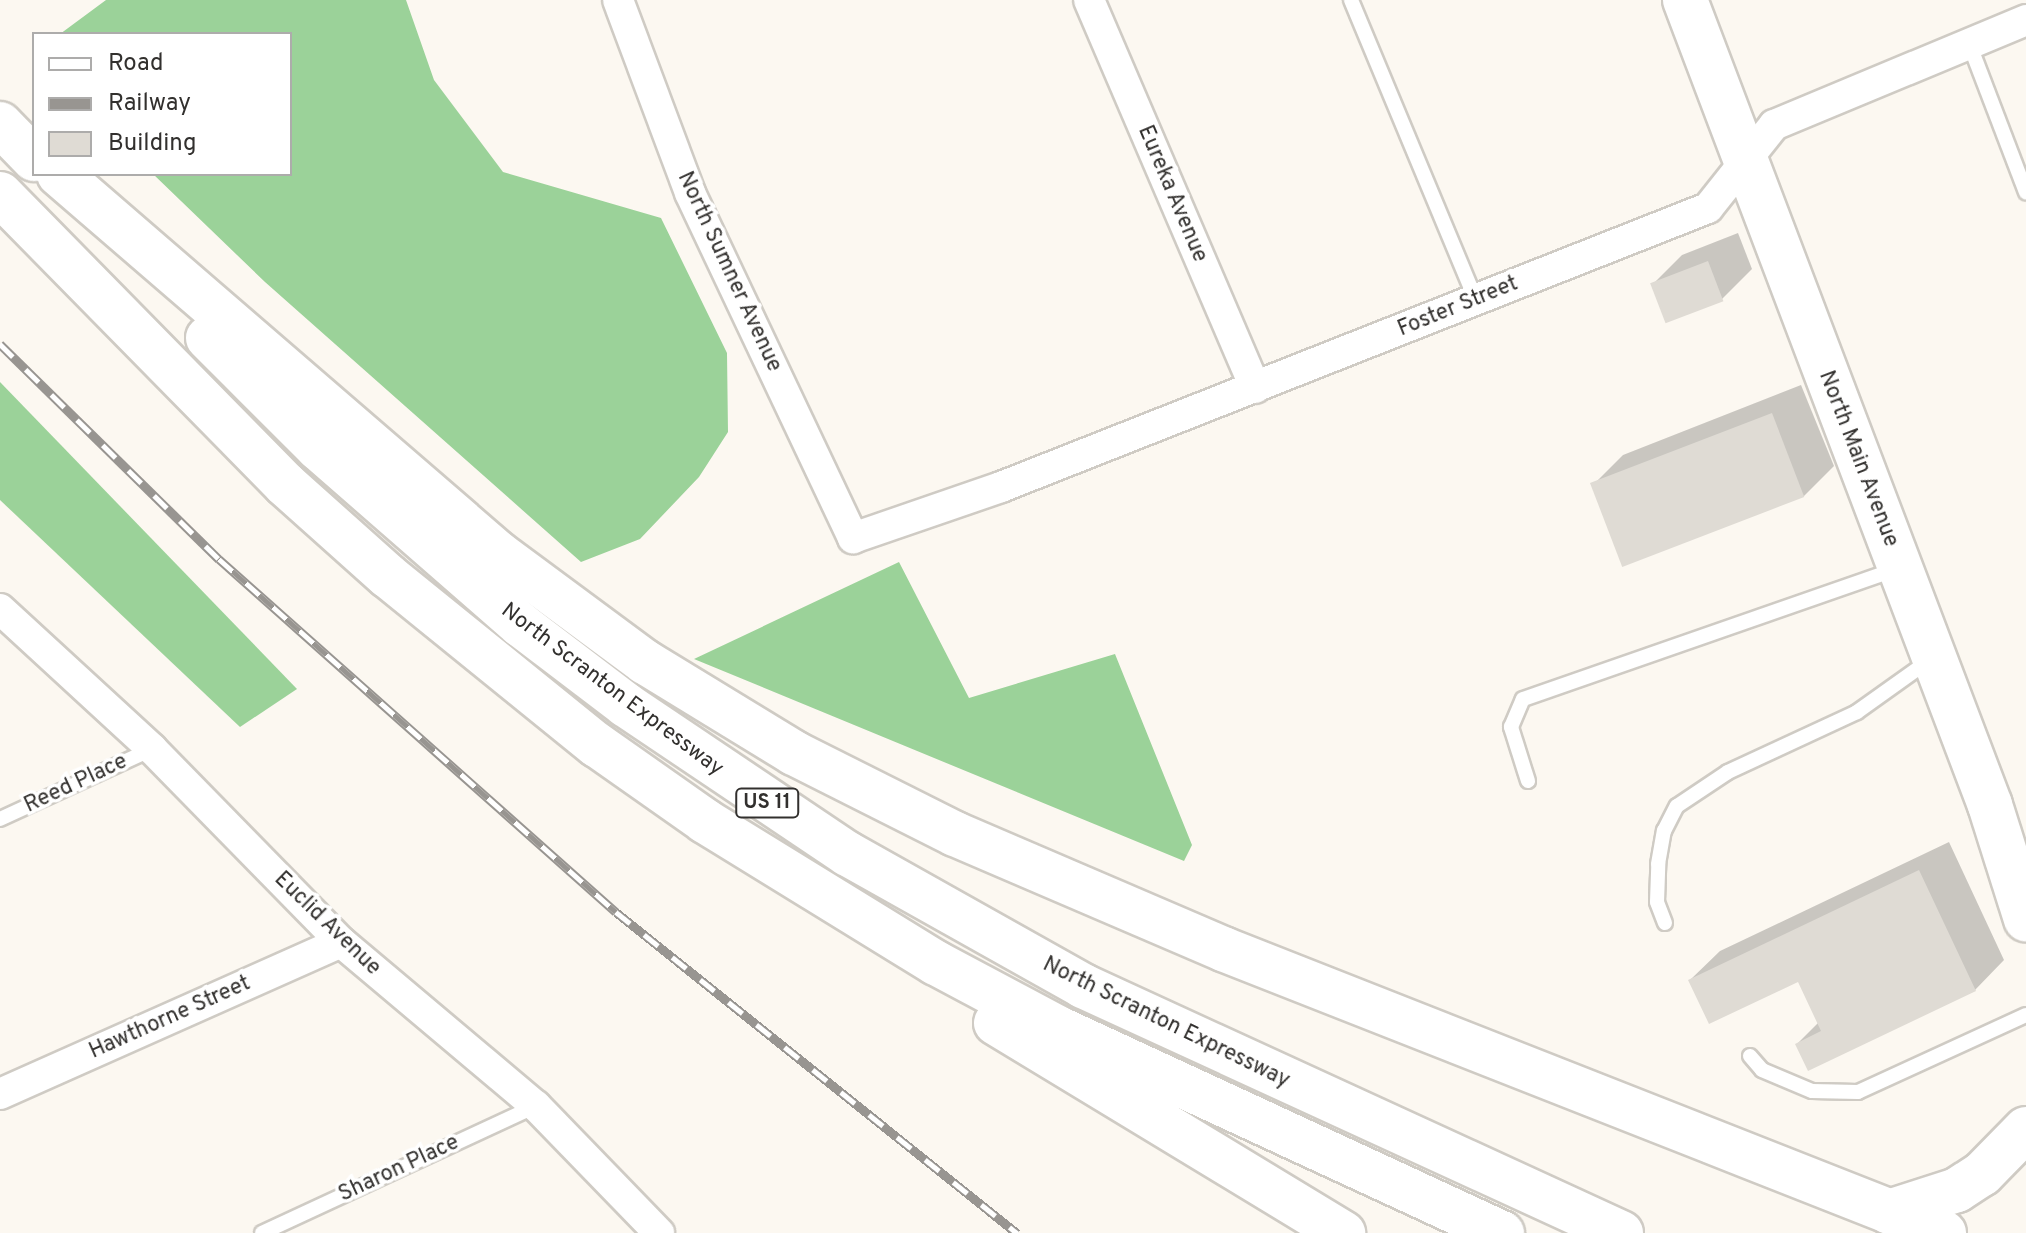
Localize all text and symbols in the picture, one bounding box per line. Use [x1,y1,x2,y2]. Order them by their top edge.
legend [32,32,292,176]
text: Road [108,49,164,79]
text: Railway [108,89,191,119]
street label: Eureka Avenue [1131,121,1213,267]
text: Building [108,129,197,159]
street label: North Sumner Avenue [671,167,787,377]
street label: Foster Street [1394,271,1522,343]
street label: North Main Avenue [1812,367,1904,551]
street label: North Scranton Expressway [496,598,728,782]
street label: Reed Place [20,749,132,819]
road number: US 11 [735,787,799,819]
street label: Euclid Avenue [268,866,386,982]
street label: North Scranton Expressway [1038,952,1294,1094]
street label: Hawthorne Street [85,971,255,1065]
street label: Sharon Place [335,1130,463,1208]

